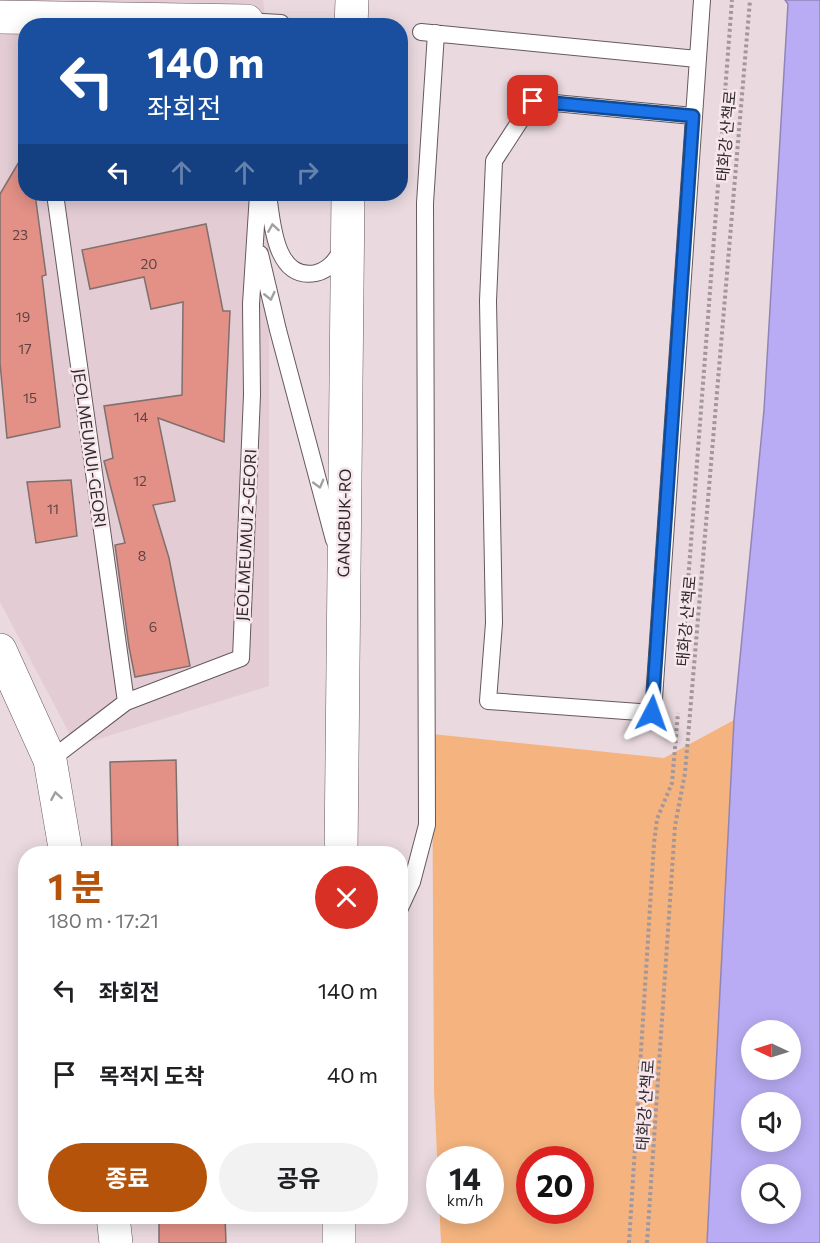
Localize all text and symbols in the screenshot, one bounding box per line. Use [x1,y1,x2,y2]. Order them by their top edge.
text: 140 m [147,35,264,87]
icon: left [48,42,126,120]
pin [507,75,558,126]
icon: arrive [516,84,549,117]
street label: 태화강 산책로 [712,89,739,182]
text: 좌회전 [147,91,222,124]
icon: left [102,156,135,189]
icon: ahead [165,156,198,189]
icon: ahead [228,156,261,189]
icon: right [291,156,324,189]
one-way arrow [268,223,280,233]
house number: 23 [12,226,28,243]
house number: 20 [141,255,157,272]
one-way arrow [262,290,275,300]
house number: 19 [16,308,30,325]
house number: 17 [18,340,32,357]
street label: JEOLMEUMUI-GEORI [70,367,111,529]
house number: 15 [23,389,37,406]
house number: 14 [134,408,149,425]
street label: JEOLMEUMUI 2-GEORI [232,449,259,621]
street label: GANGBUK-RO [333,468,354,578]
house number: 12 [133,472,147,489]
one-way arrow [312,478,324,489]
house number: 11 [47,500,59,517]
house number: 8 [138,547,146,564]
street label: 태화강 산책로 [672,574,699,667]
house number: 6 [149,618,157,635]
position arrow [620,681,684,745]
one-way arrow [50,791,63,801]
text: 1 분 [48,863,104,907]
button: close [315,866,378,929]
text: 180 m · 17:21 [48,908,159,932]
icon: left [48,974,81,1007]
text: 140 m [318,977,378,1004]
text: 좌회전 [99,978,160,1005]
north arrow [741,1020,801,1080]
map controls [741,1020,801,1224]
icon: arrive [48,1058,81,1091]
street label: 태화강 산책로 [632,1058,657,1151]
text: 40 m [327,1061,378,1088]
text: 목적지 도착 [99,1062,204,1089]
button: sound [741,1092,801,1152]
button: 종료 [48,1143,207,1212]
button: 공유 [219,1143,378,1212]
speed limit sign: 20 [516,1146,594,1224]
text: 14 [449,1159,481,1196]
button: search [741,1164,801,1224]
text: km/h [447,1191,483,1209]

